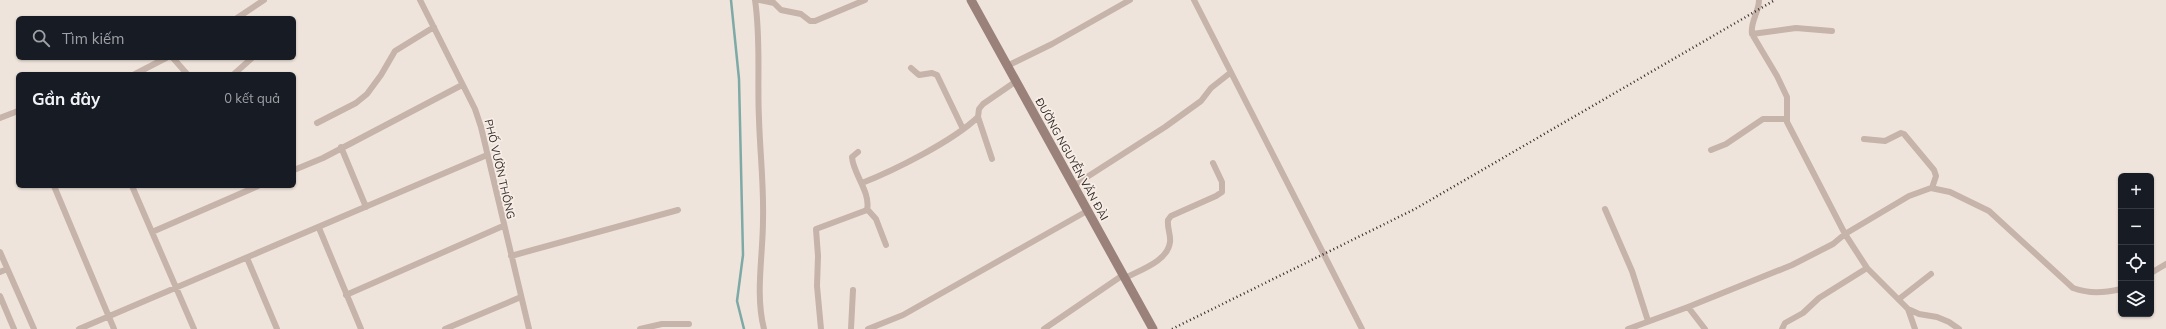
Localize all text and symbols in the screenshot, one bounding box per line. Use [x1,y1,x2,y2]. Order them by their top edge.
search box [16,16,296,60]
icon: search [30,27,52,49]
text: Tìm kiếm [62,29,124,48]
text: Gần đây [32,88,100,109]
text: 0 kết quả [224,90,280,106]
street label: ĐƯỜNG NGUYỄN VĂN ĐÀI [1032,95,1112,223]
street label: PHỐ VƯỜN THÔNG [482,117,519,220]
map controls [2118,173,2154,317]
button: + [2118,173,2154,209]
button: − [2118,209,2154,245]
button: locate [2118,245,2154,281]
button: layers [2118,281,2154,317]

